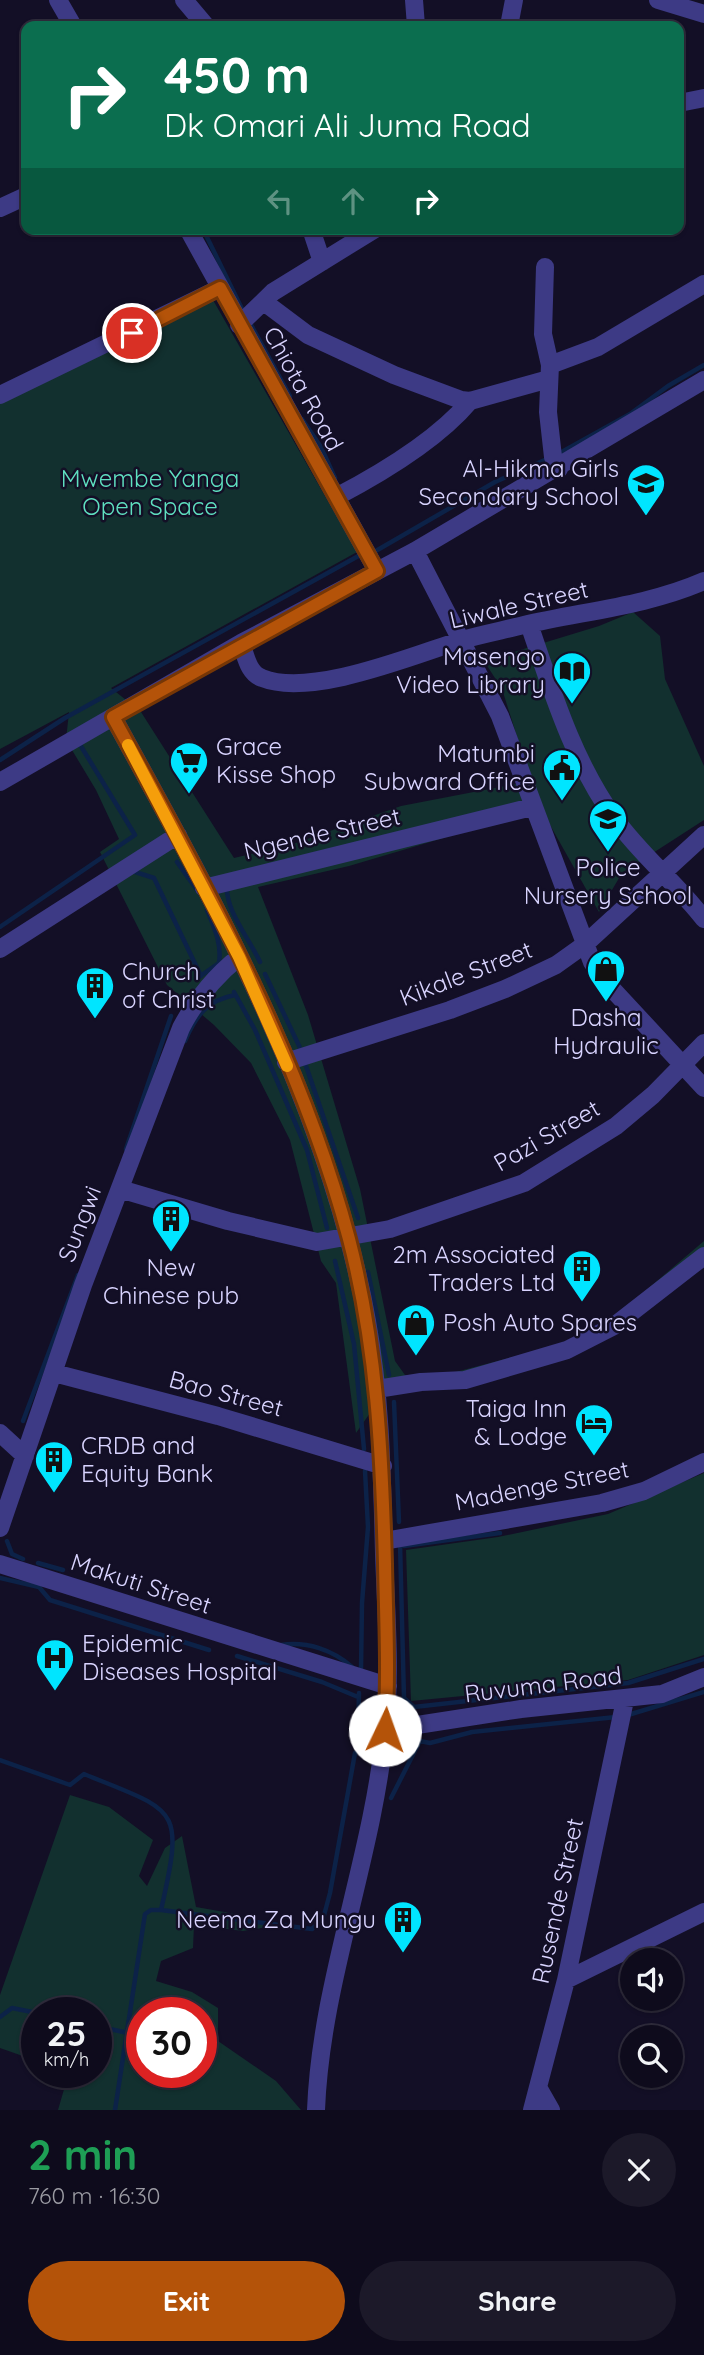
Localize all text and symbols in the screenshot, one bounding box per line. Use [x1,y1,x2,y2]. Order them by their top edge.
text: 450 m [164,44,310,105]
icon: right [49,49,140,140]
text: Dk Omari Ali Juma Road [164,105,531,145]
icon: left [261,182,299,220]
icon: ahead [334,182,372,220]
icon: right [407,182,445,220]
pin [102,303,162,363]
icon: arrive [113,314,151,352]
street label: Chiota Road [257,321,350,456]
place label: Al-Hikma Girls Secondary School [419,453,619,511]
school or university icon: Al-Hikma Girls Secondary School [625,462,667,517]
park label: Mwembe Yanga Open Space [61,463,239,521]
street label: Liwale Street [446,573,591,635]
place label: Masengo Video Library [396,641,545,699]
library icon: Masengo Video Library [551,650,593,705]
place label: Grace Kisse Shop [216,731,336,789]
place label: Matumbi Subward Office [364,738,535,796]
supermarket icon: Grace Kisse Shop [168,740,210,795]
public building icon: Matumbi Subward Office [541,747,583,802]
school or university icon: Police Nursery School [587,798,629,853]
street label: Ngende Street [241,800,403,866]
place label: Police Nursery School [524,852,692,910]
street label: Kikale Street [395,934,536,1012]
shop icon: Dasha Hydraulic [585,948,627,1003]
place label: Church of Christ [122,956,215,1014]
building icon: Church of Christ [74,965,116,1020]
place label: Dasha Hydraulic [553,1002,659,1060]
street label: Pazi Street [488,1093,605,1178]
street label: Sungwi [51,1181,107,1266]
building icon: New Chinese pub [150,1198,192,1253]
place label: 2m Associated Traders Ltd [392,1239,555,1297]
building icon: 2m Associated Traders Ltd [561,1248,603,1303]
place label: New Chinese pub [103,1252,239,1310]
shop icon: Posh Auto Spares [395,1302,437,1357]
place label: Posh Auto Spares [443,1307,637,1337]
street label: Bao Street [166,1363,287,1423]
place label: Taiga Inn & Lodge [466,1393,567,1451]
hotel icon: Taiga Inn & Lodge [573,1402,615,1457]
place label: CRDB and Equity Bank [81,1430,213,1488]
building icon: CRDB and Equity Bank [33,1439,75,1494]
street label: Madenge Street [452,1453,631,1517]
street label: Makuti Street [67,1546,215,1620]
place label: Epidemic Diseases Hospital [82,1628,277,1686]
hospital icon: Epidemic Diseases Hospital [34,1637,76,1692]
street label: Ruvuma Road [462,1659,623,1709]
position arrow [348,1693,422,1767]
street label: Rusende Street [525,1815,589,1986]
building icon: Neema Za Mungu [382,1899,424,1954]
place label: Neema Za Mungu [176,1904,376,1934]
map controls [620,1948,683,2088]
button: sound [620,1948,683,2011]
speed limit sign: 30 [126,1997,217,2088]
text: 25 [46,2011,87,2055]
button: search [620,2025,683,2088]
text: km/h [44,2048,89,2071]
text: 2 min [28,2128,137,2181]
button: close [602,2133,676,2207]
text: 760 m · 16:30 [28,2181,160,2210]
button: Exit [28,2261,345,2341]
button: Share [359,2261,676,2341]

